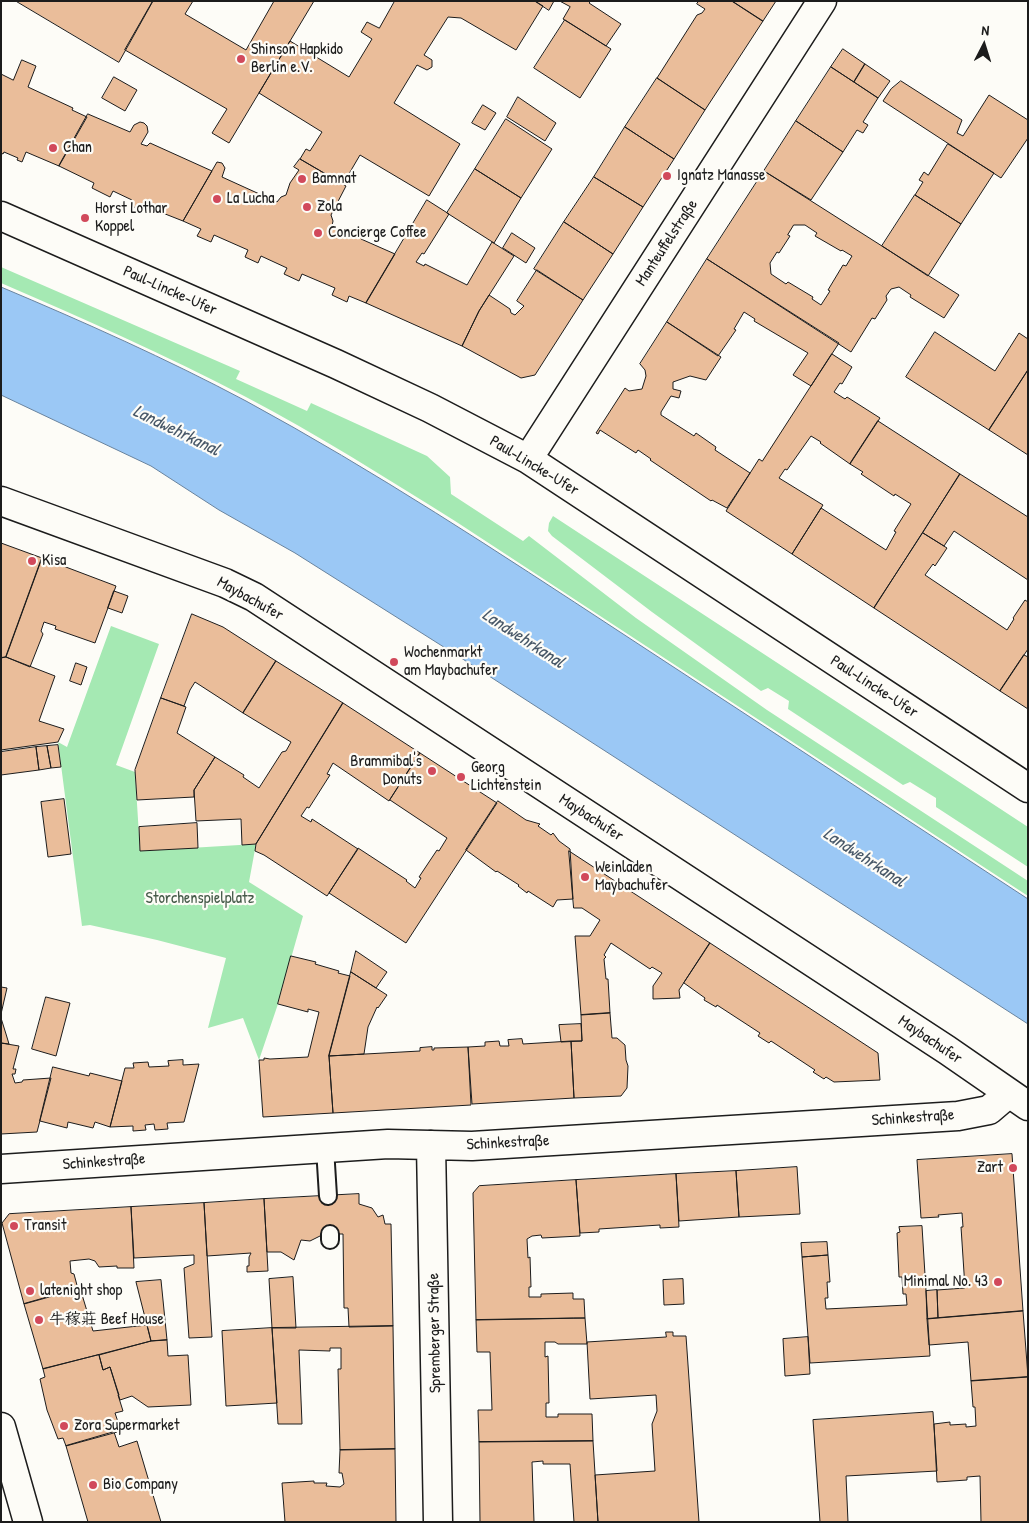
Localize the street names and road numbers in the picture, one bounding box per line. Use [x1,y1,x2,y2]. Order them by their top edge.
street label: Manteuffelstraße [632,196,702,290]
street label: Paul-Lincke-Ufer [120,262,220,320]
street label: Paul-Lincke-Ufer [486,432,582,500]
street label: Maybachufer [213,573,287,625]
street label: Paul-Lincke-Ufer [827,652,921,722]
street label: Maybachufer [555,790,627,846]
street label: Maybachufer [894,1012,966,1068]
street label: Schinkestraße [871,1106,955,1130]
street label: Schinkestraße [466,1131,550,1155]
street label: Schinkestraße [62,1150,146,1174]
street label: Spremberger Straße [424,1273,446,1393]

